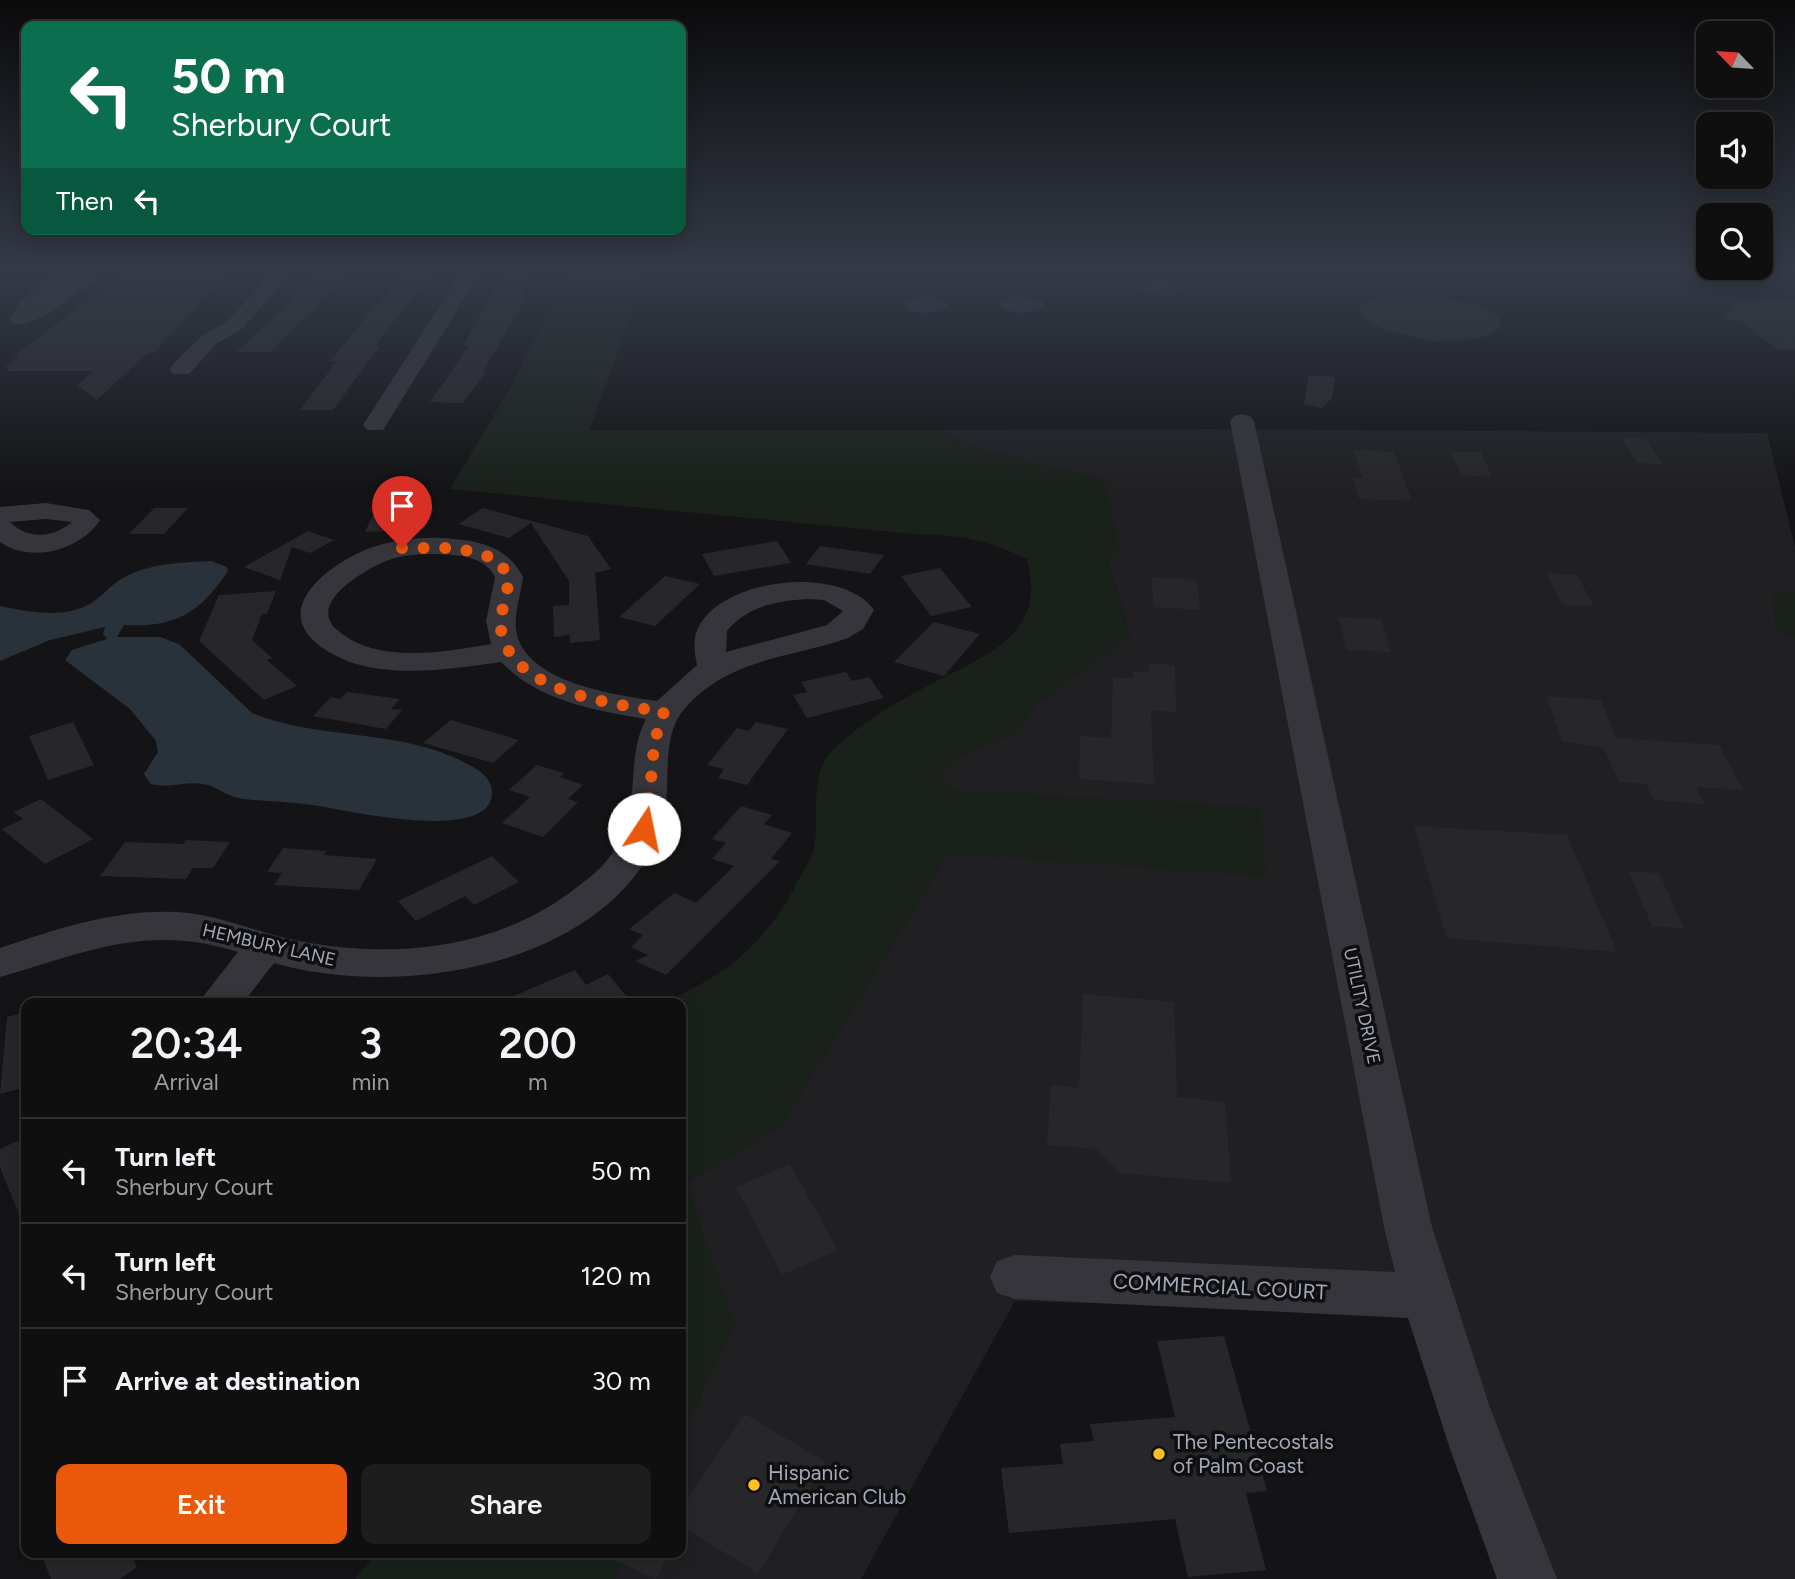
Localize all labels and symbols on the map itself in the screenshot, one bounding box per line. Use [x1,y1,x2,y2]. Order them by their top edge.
north arrow [1696,21,1773,98]
pin [372,476,432,548]
position arrow [607,792,681,866]
street label: HEMBURY LANE [200,919,338,971]
street label: UTILITY DRIVE [1339,946,1385,1066]
street label: COMMERCIAL COURT [1112,1268,1328,1305]
place label: The Pentecostals of Palm Coast [1173,1429,1334,1478]
marker: The Pentecostals of Palm Coast [1151,1446,1167,1462]
place label: Hispanic American Club [768,1460,906,1509]
marker: Hispanic American Club [746,1477,762,1493]

